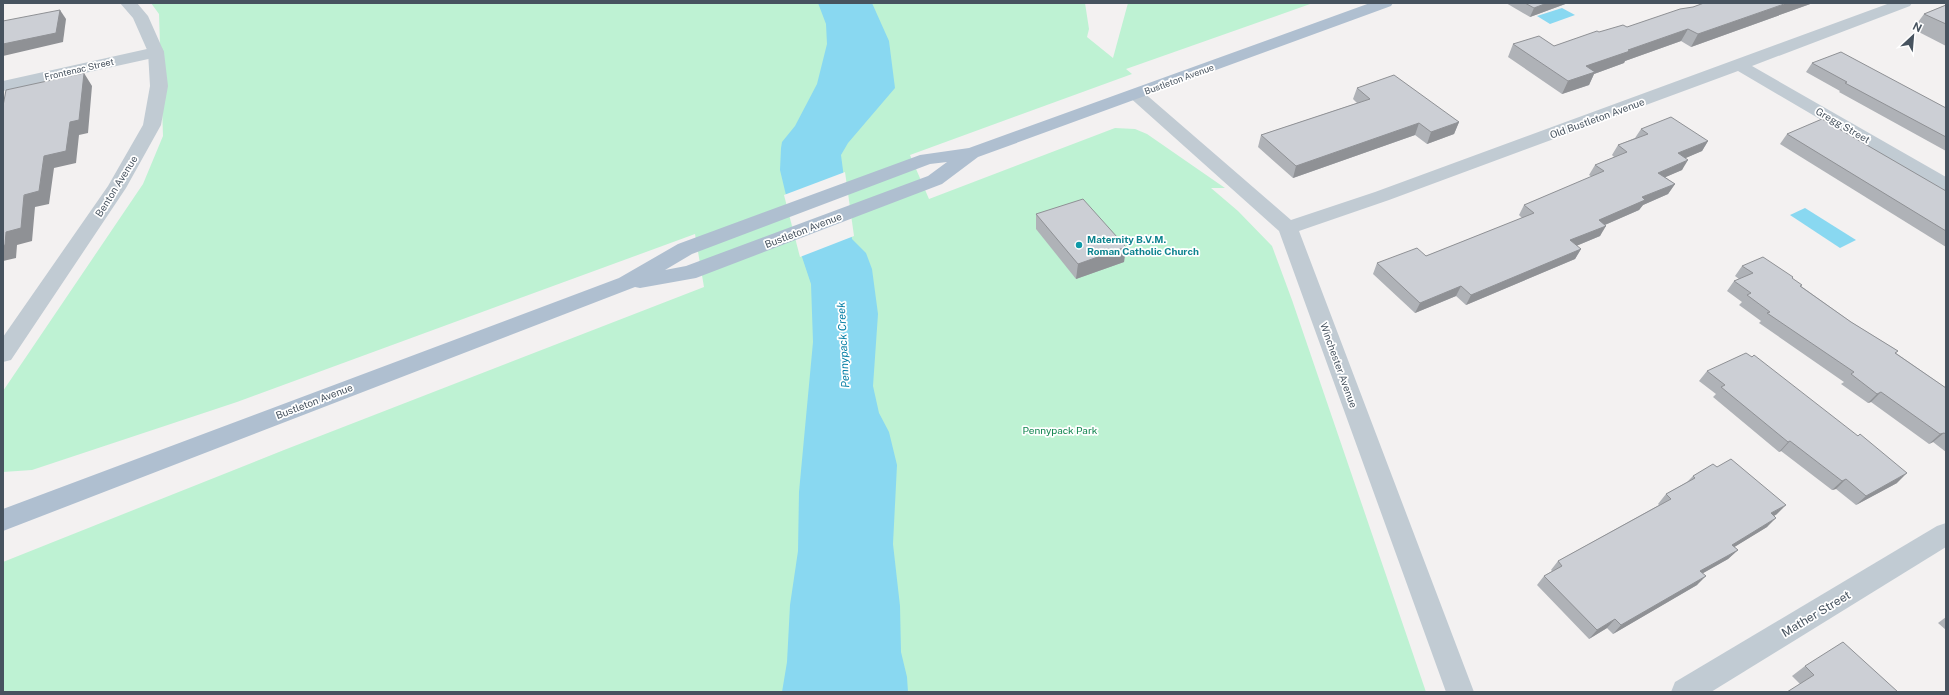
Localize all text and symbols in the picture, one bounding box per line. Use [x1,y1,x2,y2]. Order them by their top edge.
north arrow [1893,16,1933,56]
text: N [1911,20,1924,34]
street label: Frontenac Street [43,56,115,82]
street label: Bustleton Avenue [1143,61,1215,97]
street label: Old Bustleton Avenue [1548,95,1646,141]
street label: Gregg Street [1814,105,1872,145]
street label: Benton Avenue [92,153,140,219]
street label: Bustleton Avenue [763,210,844,250]
place label: Maternity B.V.M. Roman Catholic Church [1087,233,1199,257]
marker: Maternity B.V.M. Roman Catholic Church [1074,240,1084,250]
water label: Pennypack Creek [835,302,851,388]
street label: Winchester Avenue [1318,321,1360,409]
street label: Bustleton Avenue [274,381,355,421]
park label: Pennypack Park [1023,424,1098,436]
street label: Mather Street [1779,588,1853,640]

